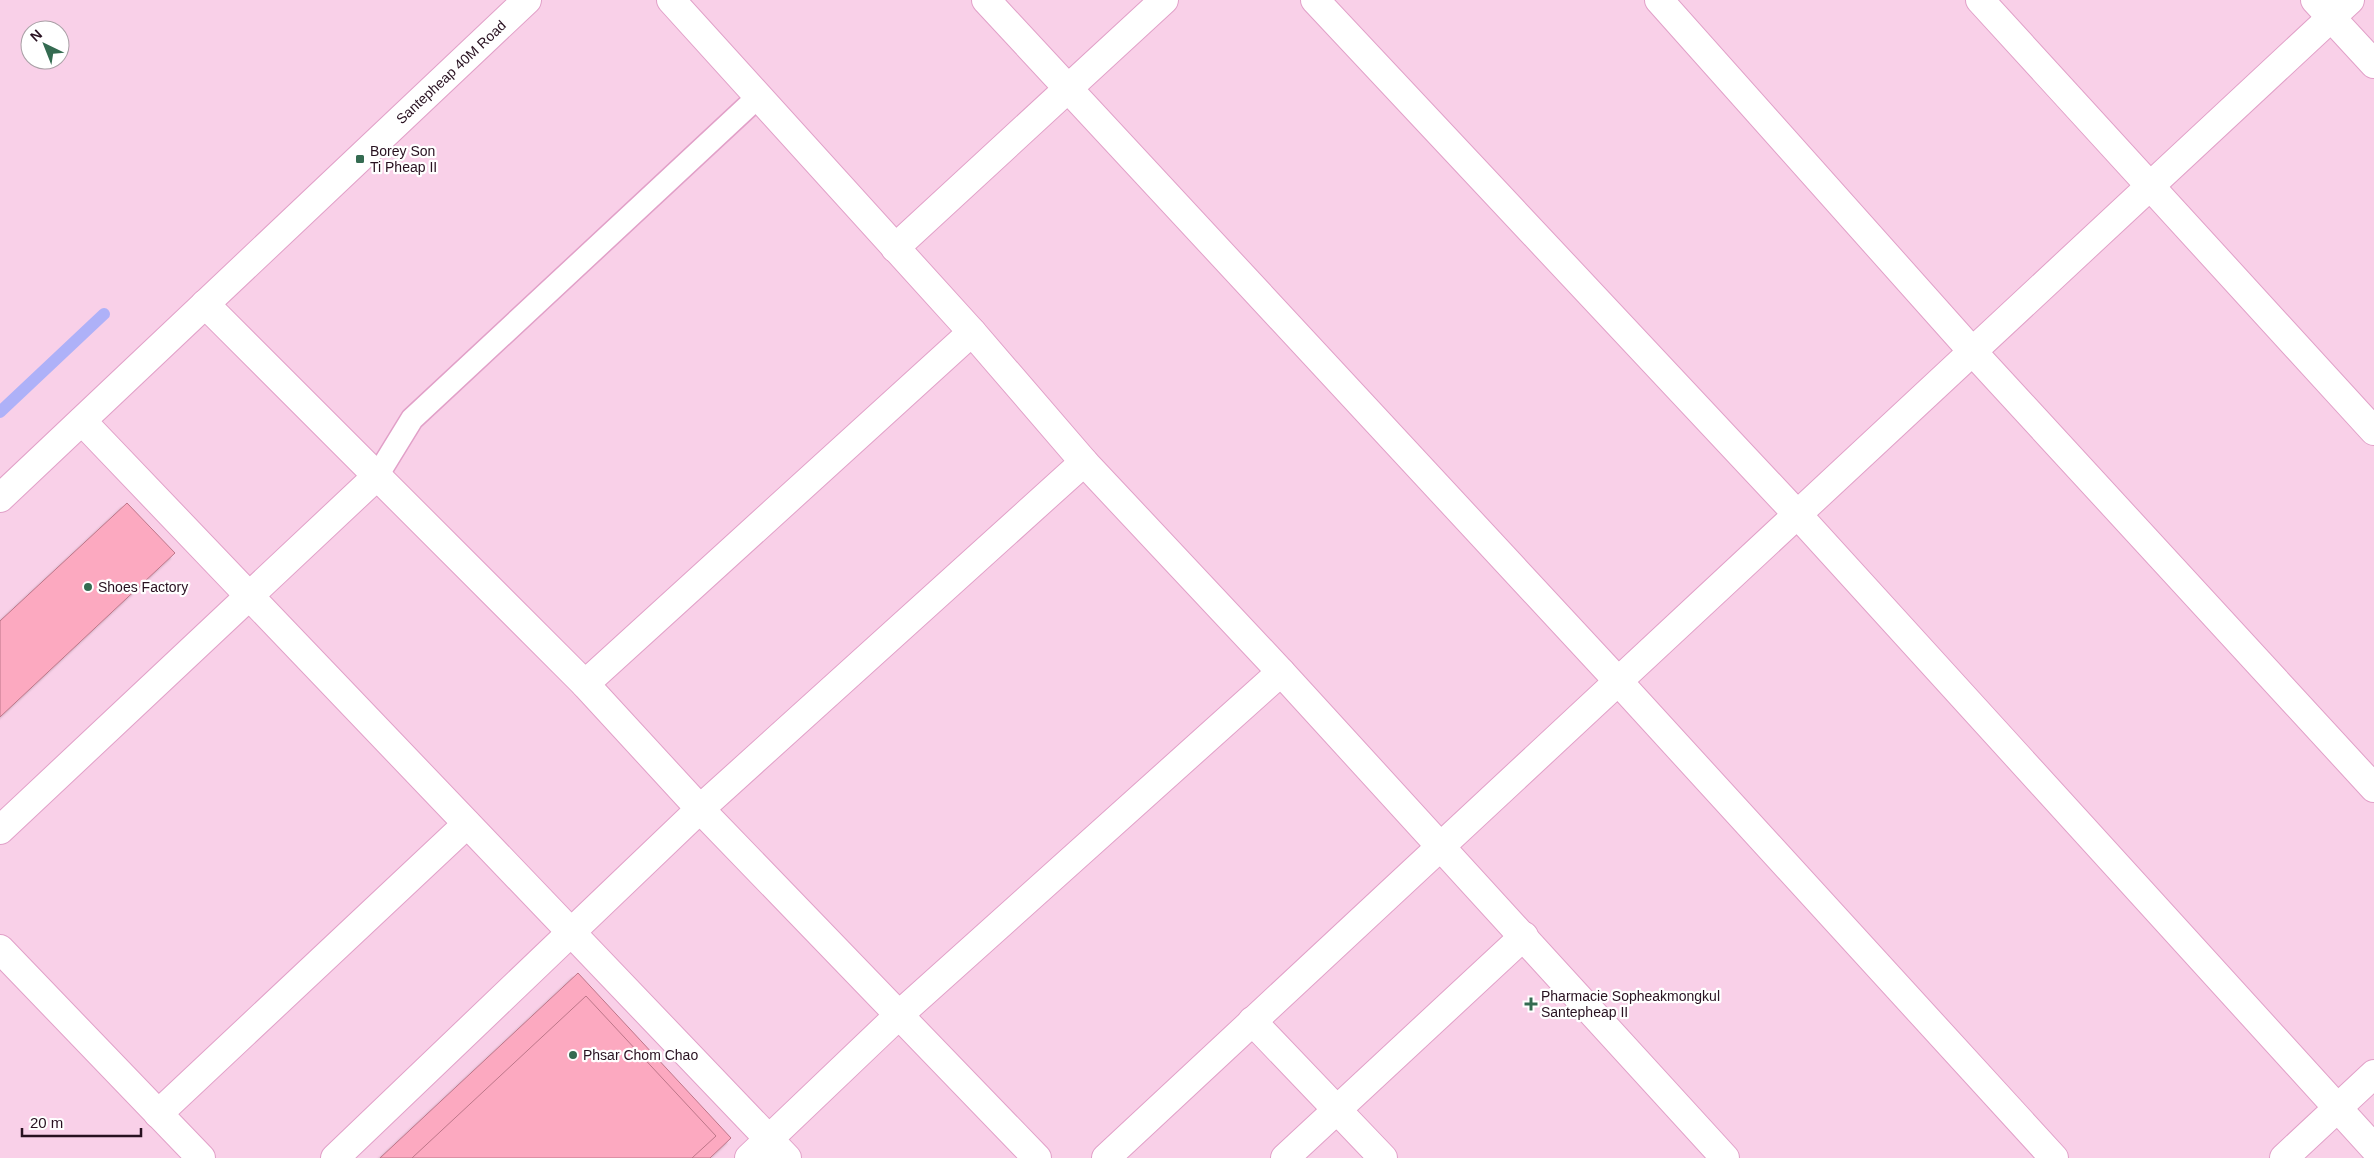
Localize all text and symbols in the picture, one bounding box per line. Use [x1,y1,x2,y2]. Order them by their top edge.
street label: Santepheap 40M Road [393,17,509,127]
north arrow [20,20,70,70]
text: N [27,26,45,45]
place label: Borey Son Ti Pheap II [370,143,437,175]
marker: Borey Son Ti Pheap II [354,153,366,165]
place label: Shoes Factory [98,579,188,595]
marker: Shoes Factory [82,581,94,593]
place label: Pharmacie Sopheakmongkul Santepheap II [1541,988,1720,1020]
marker: Pharmacie Sopheakmongkul Santepheap II [1525,998,1537,1010]
place label: Phsar Chom Chao [583,1047,698,1063]
marker: Phsar Chom Chao [567,1049,579,1061]
scale bar [22,1106,141,1138]
text: 20 m [30,1114,63,1131]

